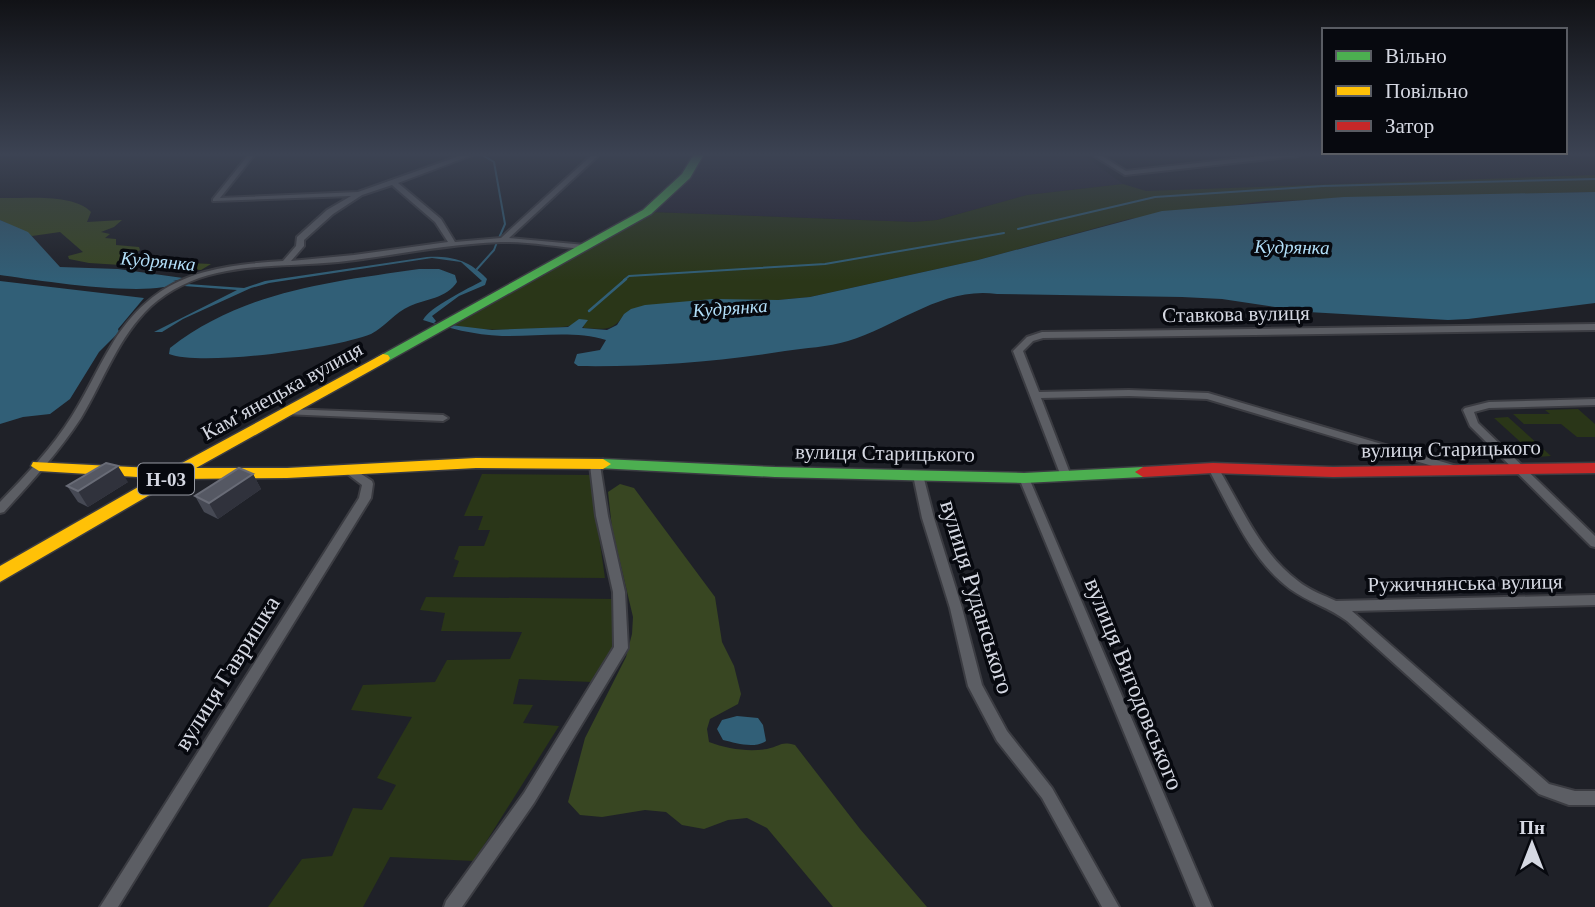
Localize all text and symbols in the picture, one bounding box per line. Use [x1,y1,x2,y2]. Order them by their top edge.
legend [1322,28,1567,154]
text: Вільно [1385,44,1447,68]
text: Повільно [1385,79,1468,103]
text: Затор [1385,114,1434,138]
water label: Кудрянка [1253,236,1330,258]
water label: Кудрянка [119,247,196,275]
water label: Кудрянка [691,295,768,321]
street label: Ставкова вулиця [1162,301,1310,327]
street label: Камʼянецька вулиця [197,337,367,445]
street label: вулиця Старицького [1361,435,1541,463]
street label: вулиця Старицького [795,439,975,467]
road number: Н-03 [138,464,194,494]
street label: вулиця Руданського [935,497,1019,697]
street label: Ружичнянська вулиця [1367,569,1563,597]
street label: вулиця Вигодовського [1080,574,1188,794]
street label: вулиця Гавришка [169,591,285,755]
north arrow [1497,809,1567,879]
text: Пн [1519,817,1545,838]

